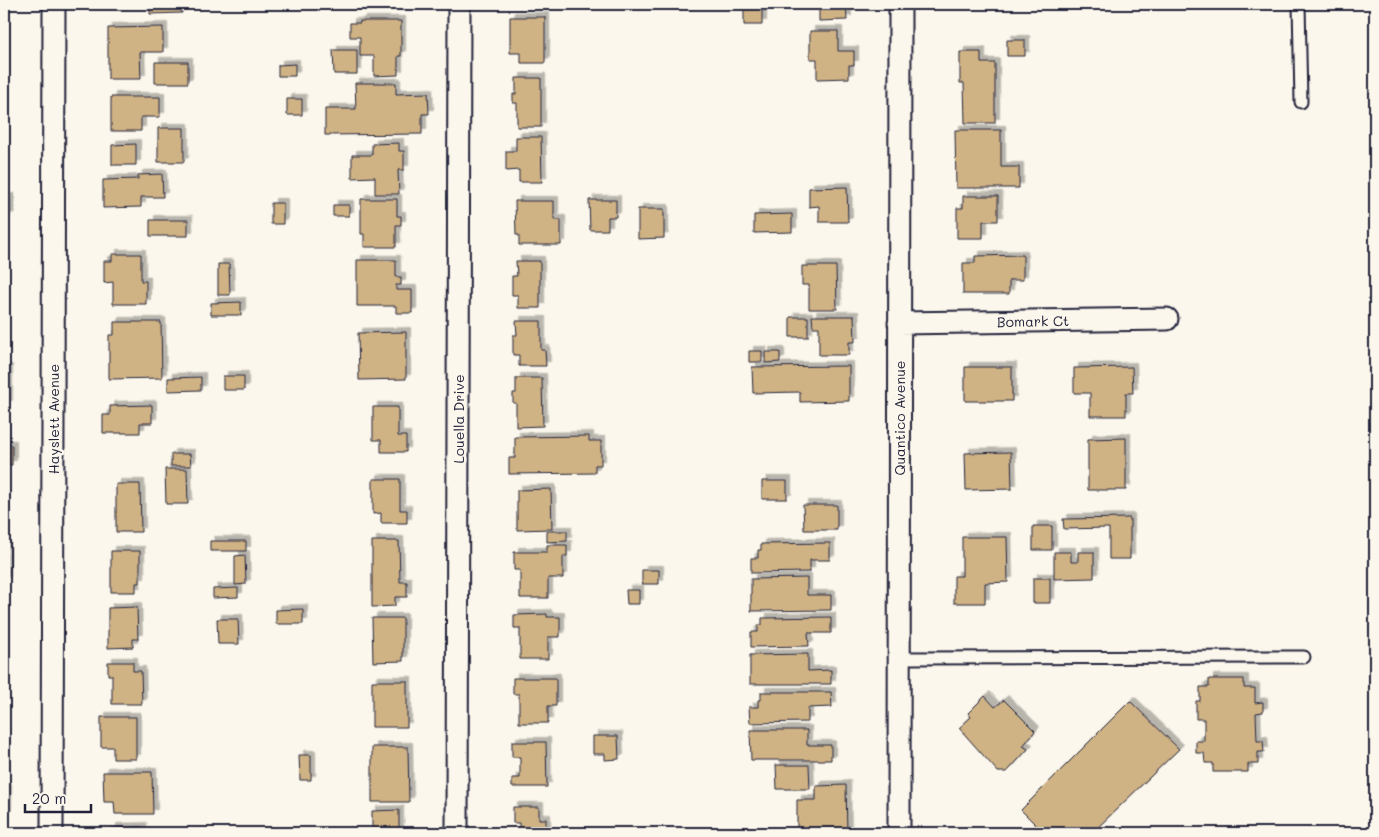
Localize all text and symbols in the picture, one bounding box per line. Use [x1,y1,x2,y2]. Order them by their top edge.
street label: Bomark Ct [997,311,1069,331]
street label: Quantico Avenue [890,361,909,475]
street label: Hayslett Avenue [44,364,63,474]
street label: Louella Drive [449,374,468,464]
scale bar [25,782,91,814]
text: 20 m [32,788,66,808]

